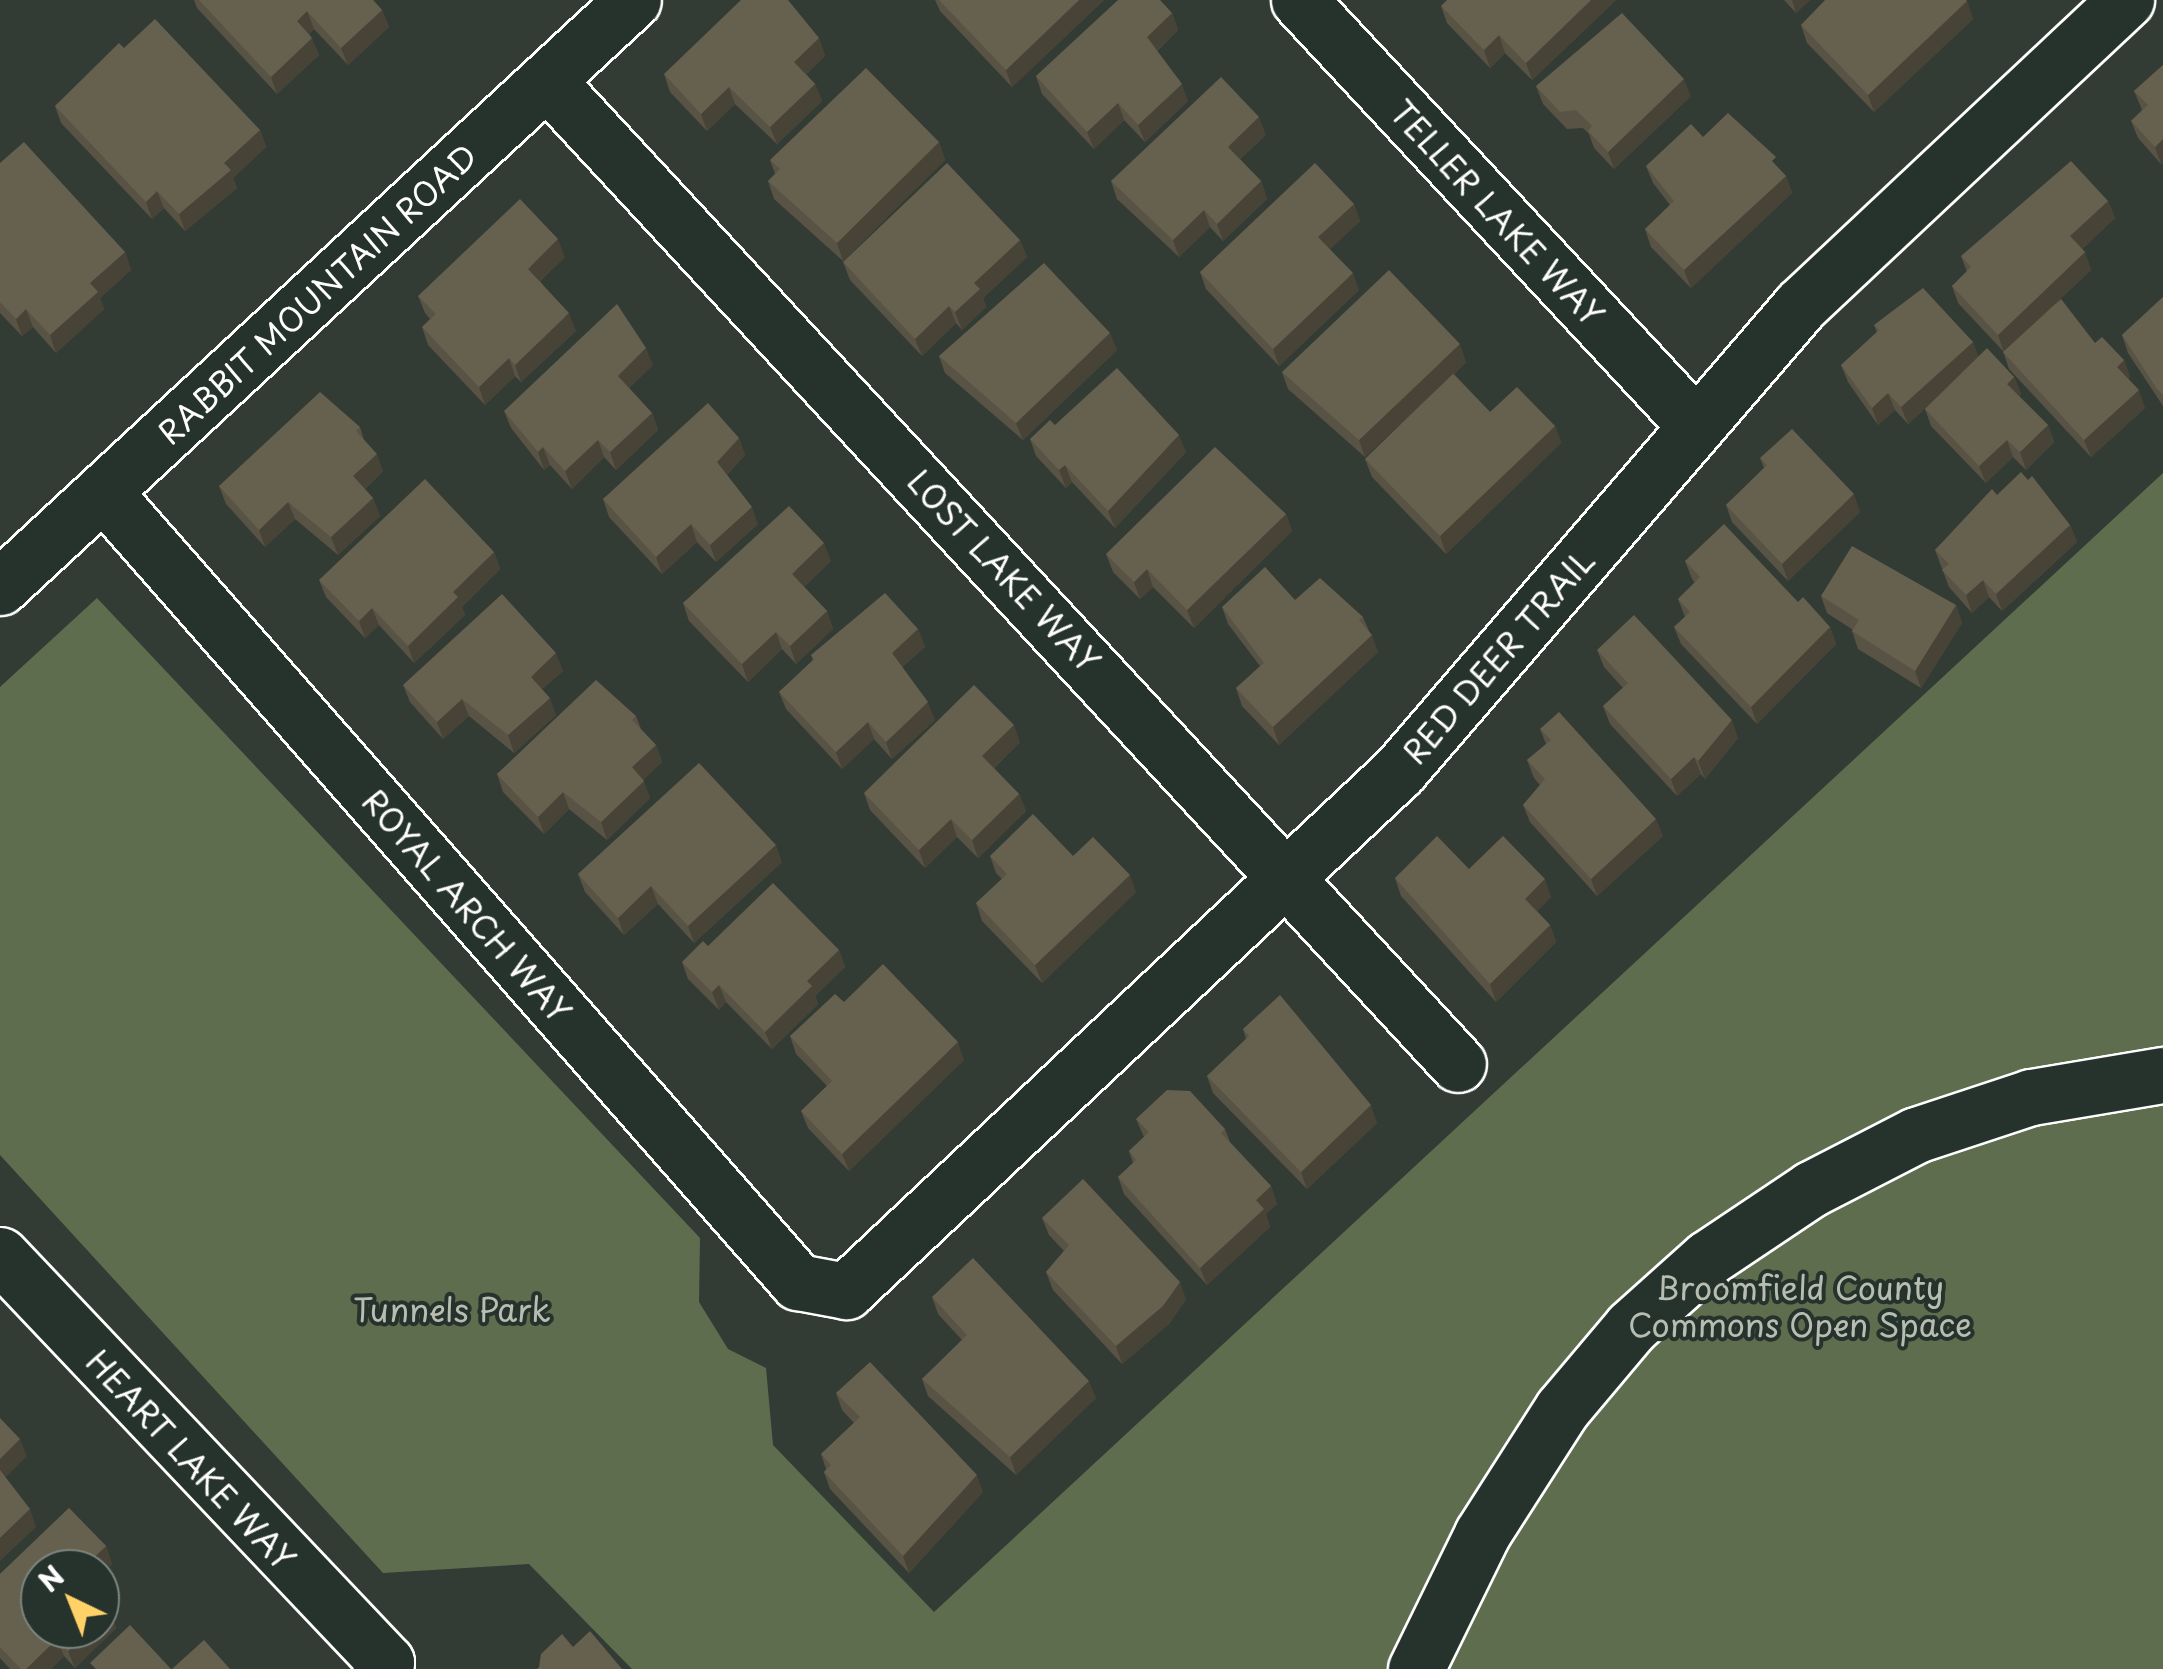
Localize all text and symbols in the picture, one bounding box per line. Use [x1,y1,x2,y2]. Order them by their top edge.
street label: TELLER LAKE WAY [1381,91,1613,335]
street label: RABBIT MOUNTAIN ROAD [149,135,485,453]
street label: LOST LAKE WAY [900,462,1108,680]
street label: RED DEER TRAIL [1393,539,1603,773]
street label: ROYAL ARCH WAY [354,780,580,1032]
park label: Broomfield County Commons Open Space [1627,1269,1973,1344]
park label: Tunnels Park [353,1290,551,1328]
street label: HEART LAKE WAY [77,1340,305,1580]
north arrow [20,1549,120,1649]
text: N [28,1555,73,1601]

